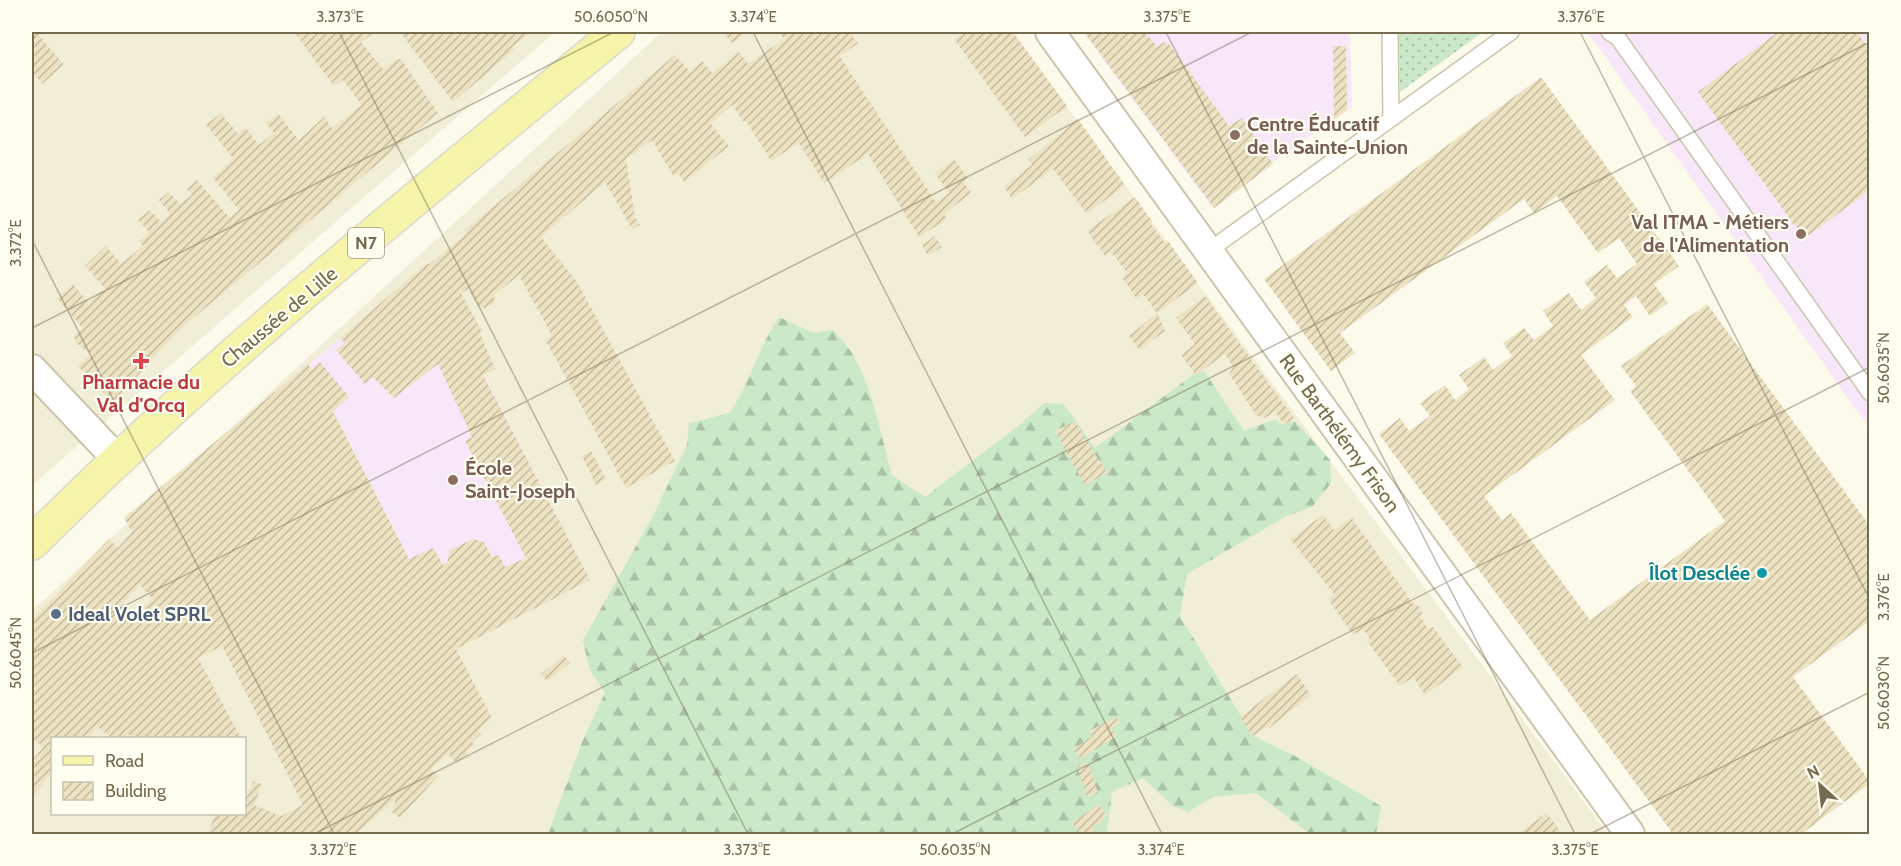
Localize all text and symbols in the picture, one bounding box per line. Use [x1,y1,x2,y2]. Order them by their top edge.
text: 3.373°E [316,8,364,26]
text: 50.6050°N [574,8,648,26]
text: 3.374°E [729,8,777,26]
text: 3.375°E [1143,8,1191,26]
text: 3.376°E [1557,8,1605,26]
place label: Centre Éducatif de la Sainte-Union [1247,112,1408,159]
marker: Centre Éducatif de la Sainte-Union [1228,128,1242,142]
place label: Val ITMA - Métiers de l'Alimentation [1631,210,1789,257]
text: 3.372°E [7,219,25,267]
marker: Val ITMA - Métiers de l'Alimentation [1794,227,1808,241]
road number: N7 [348,228,384,258]
street label: Chaussée de Lille [216,261,342,373]
text: 50.6035°N [1875,332,1893,404]
street label: Rue Barthélémy Frison [1274,349,1406,517]
marker: Pharmacie du Val d'Orcq [134,354,148,368]
place label: Pharmacie du Val d'Orcq [82,370,200,417]
place label: École Saint-Joseph [465,456,576,503]
marker: École Saint-Joseph [446,473,460,487]
place label: Îlot Desclée [1649,561,1750,585]
marker: Îlot Desclée [1755,566,1769,580]
text: 3.376°E [1875,573,1893,621]
place label: Ideal Volet SPRL [68,602,210,626]
marker: Ideal Volet SPRL [49,607,63,621]
text: 50.6045°N [7,617,25,689]
text: 50.6030°N [1875,656,1893,730]
legend [51,737,246,815]
text: Road [105,750,144,772]
north arrow [1790,755,1850,815]
text: N [1804,761,1823,783]
text: Building [105,780,167,802]
text: 3.372°E [309,841,357,859]
text: 3.373°E [723,841,771,859]
text: 50.6035°N [919,841,991,859]
text: 3.374°E [1137,841,1185,859]
text: 3.375°E [1551,841,1599,859]

